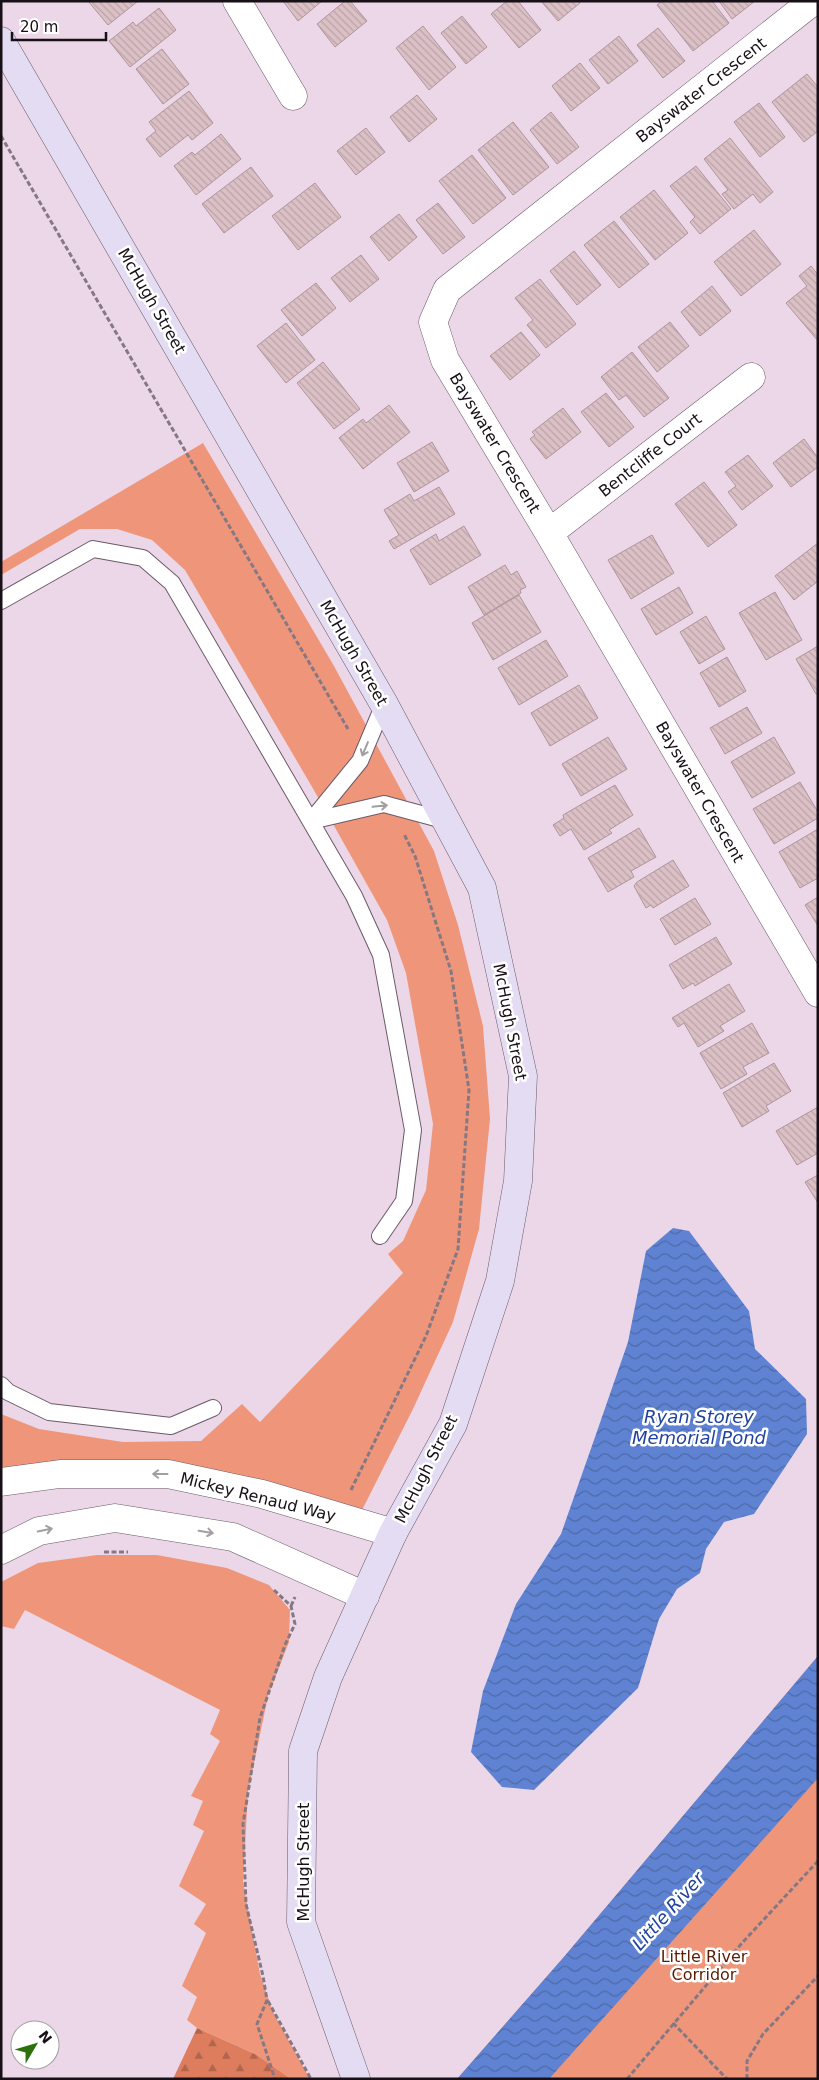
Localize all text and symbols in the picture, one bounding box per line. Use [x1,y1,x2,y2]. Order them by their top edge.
scale bar [12,10,106,42]
text: 20 m [20,18,58,36]
street label: Bayswater Crescent [632,33,770,147]
street label: McHugh Street [114,245,190,357]
street label: Bayswater Crescent [446,370,544,516]
street label: Bentcliffe Court [595,409,705,501]
street label: McHugh Street [316,597,392,709]
street label: Bayswater Crescent [652,718,748,866]
one-way arrow [359,741,369,756]
one-way arrow [372,801,388,811]
street label: McHugh Street [489,962,531,1082]
water label: Ryan Storey Memorial Pond [632,1406,767,1448]
street label: McHugh Street [391,1412,461,1526]
street label: Mickey Renaud Way [178,1468,338,1526]
one-way arrow [152,1469,168,1479]
one-way arrow [37,1525,53,1534]
one-way arrow [197,1528,213,1538]
street label: McHugh Street [294,1803,313,1921]
water label: Little River [628,1867,710,1954]
park label: Little River Corridor [661,1947,748,1984]
north arrow [10,2020,60,2070]
text: N [35,2027,55,2047]

